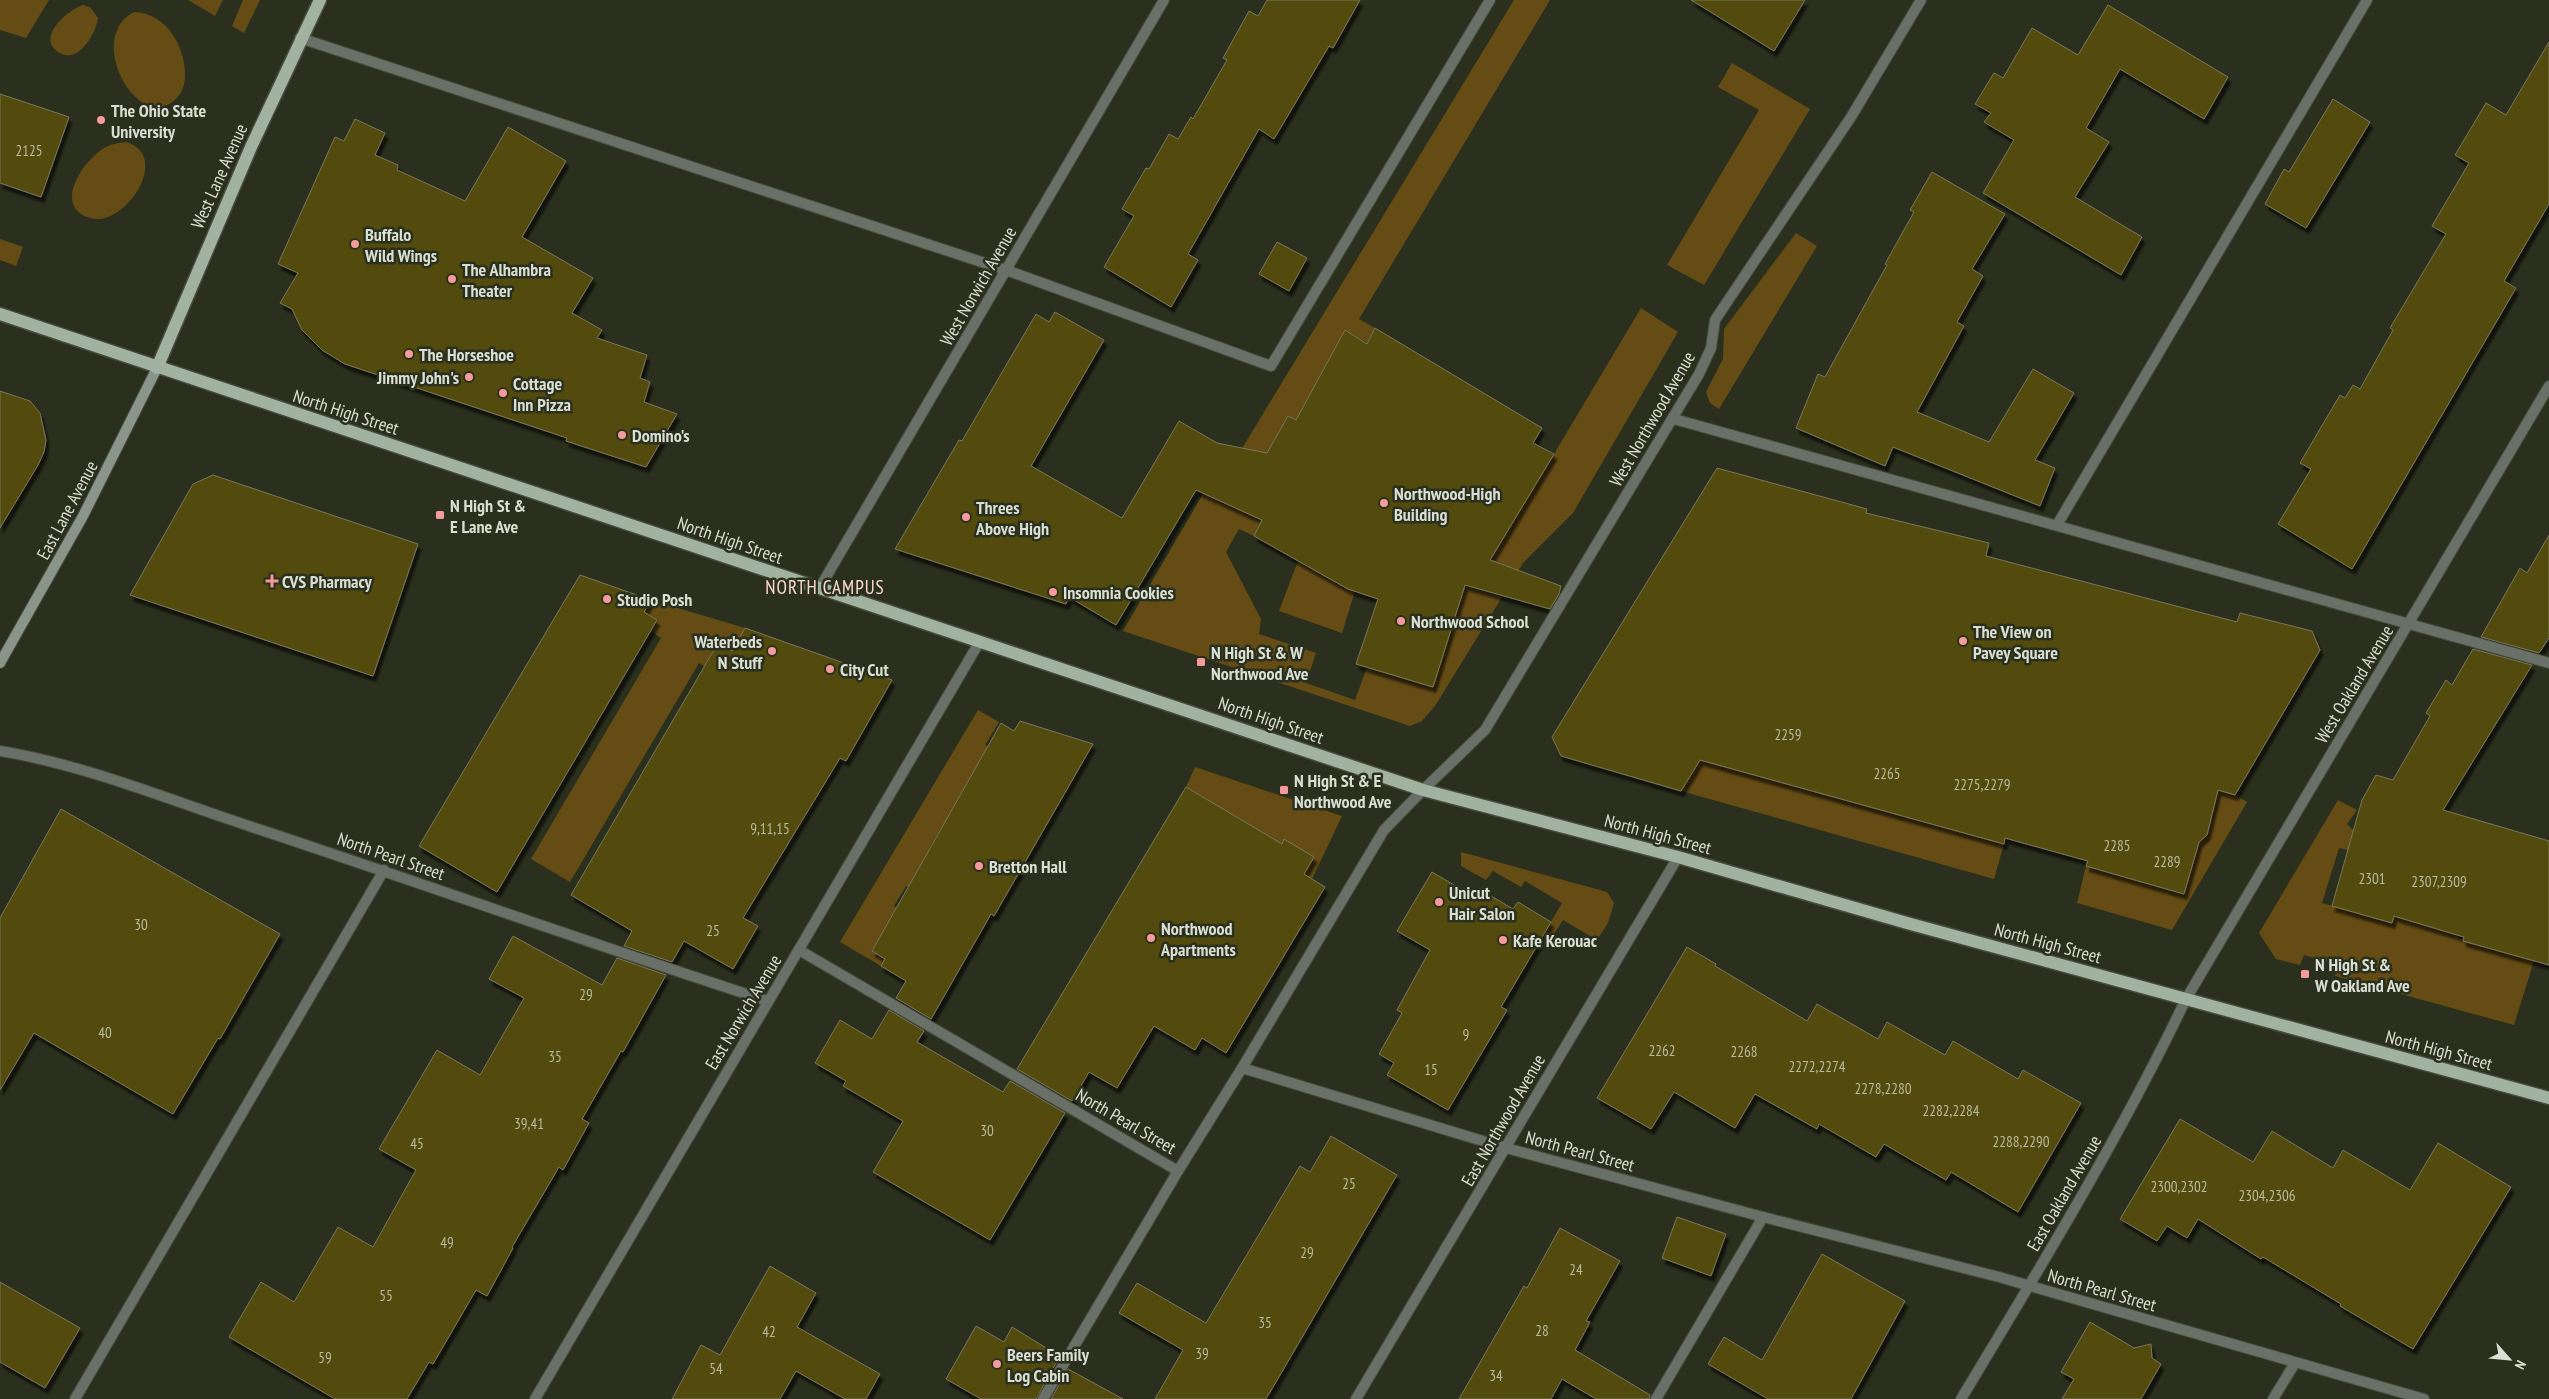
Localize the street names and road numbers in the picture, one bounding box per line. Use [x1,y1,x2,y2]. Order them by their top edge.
street label: West Lane Avenue [186,120,252,232]
street label: West Norwich Avenue [935,222,1021,350]
street label: West Northwood Avenue [1604,347,1700,491]
street label: North High Street [290,384,402,440]
street label: East Lane Avenue [31,457,103,563]
street label: North High Street [674,511,786,569]
street label: West Oakland Avenue [2310,621,2398,747]
street label: North High Street [1215,691,1327,749]
street label: North High Street [1602,809,1714,859]
street label: North Pearl Street [334,827,448,885]
street label: North High Street [1992,918,2104,968]
street label: East Norwich Avenue [700,950,786,1074]
street label: North High Street [2383,1025,2495,1075]
street label: East Northwood Avenue [1456,1050,1550,1190]
street label: North Pearl Street [1072,1083,1180,1159]
street label: North Pearl Street [1523,1125,1637,1177]
street label: East Oakland Avenue [2022,1131,2106,1255]
street label: North Pearl Street [2045,1264,2159,1316]

